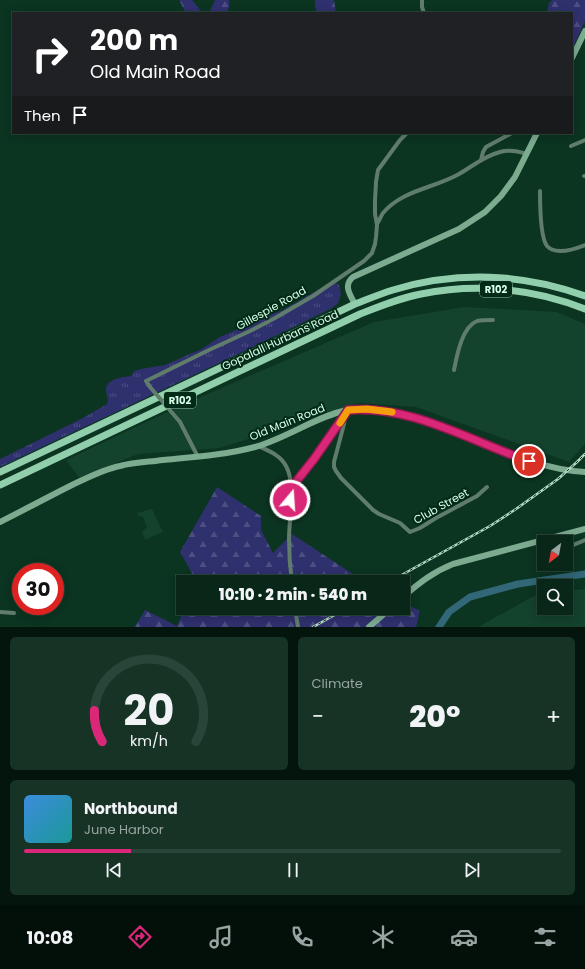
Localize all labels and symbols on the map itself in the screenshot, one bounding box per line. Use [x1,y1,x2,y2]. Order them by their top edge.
road number: R102 [480,281,512,297]
street label: Gillespie Road [233,282,309,334]
street label: Gopalall Hurbans Road [219,306,341,374]
road number: R102 [164,392,196,408]
street label: Old Main Road [247,400,327,444]
pin [512,444,546,478]
position arrow [269,479,311,521]
street label: Club Street [411,484,471,528]
north arrow [537,535,573,571]
speed limit sign: 30 [12,563,64,615]

